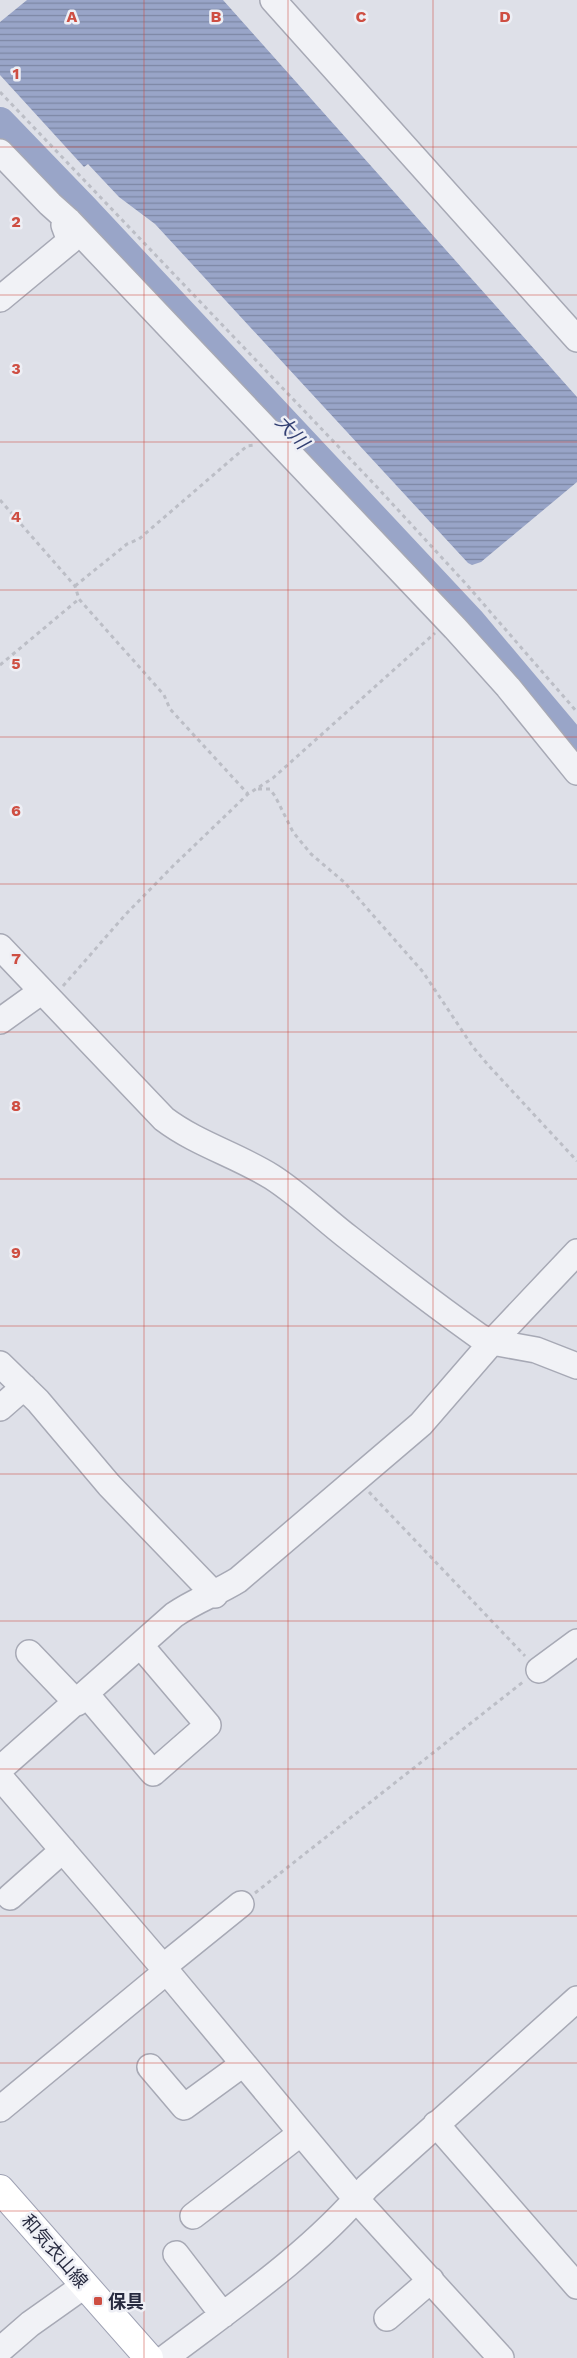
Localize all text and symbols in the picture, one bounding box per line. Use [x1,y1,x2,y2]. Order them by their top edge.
text: A [67,7,78,26]
text: B [211,7,222,26]
text: C [356,7,367,26]
text: D [499,7,511,26]
text: 1 [13,64,19,83]
text: 2 [11,212,21,231]
text: 3 [11,359,21,378]
water label: 大川 [271,410,315,455]
text: 4 [11,507,21,526]
text: 5 [11,654,21,673]
text: 6 [11,801,21,820]
text: 7 [11,949,21,968]
text: 8 [11,1096,21,1115]
text: 9 [11,1243,21,1262]
street label: 和気衣山線 [18,2210,92,2292]
place label: 保具 [108,2291,144,2312]
marker: 保具 [92,2295,104,2307]

